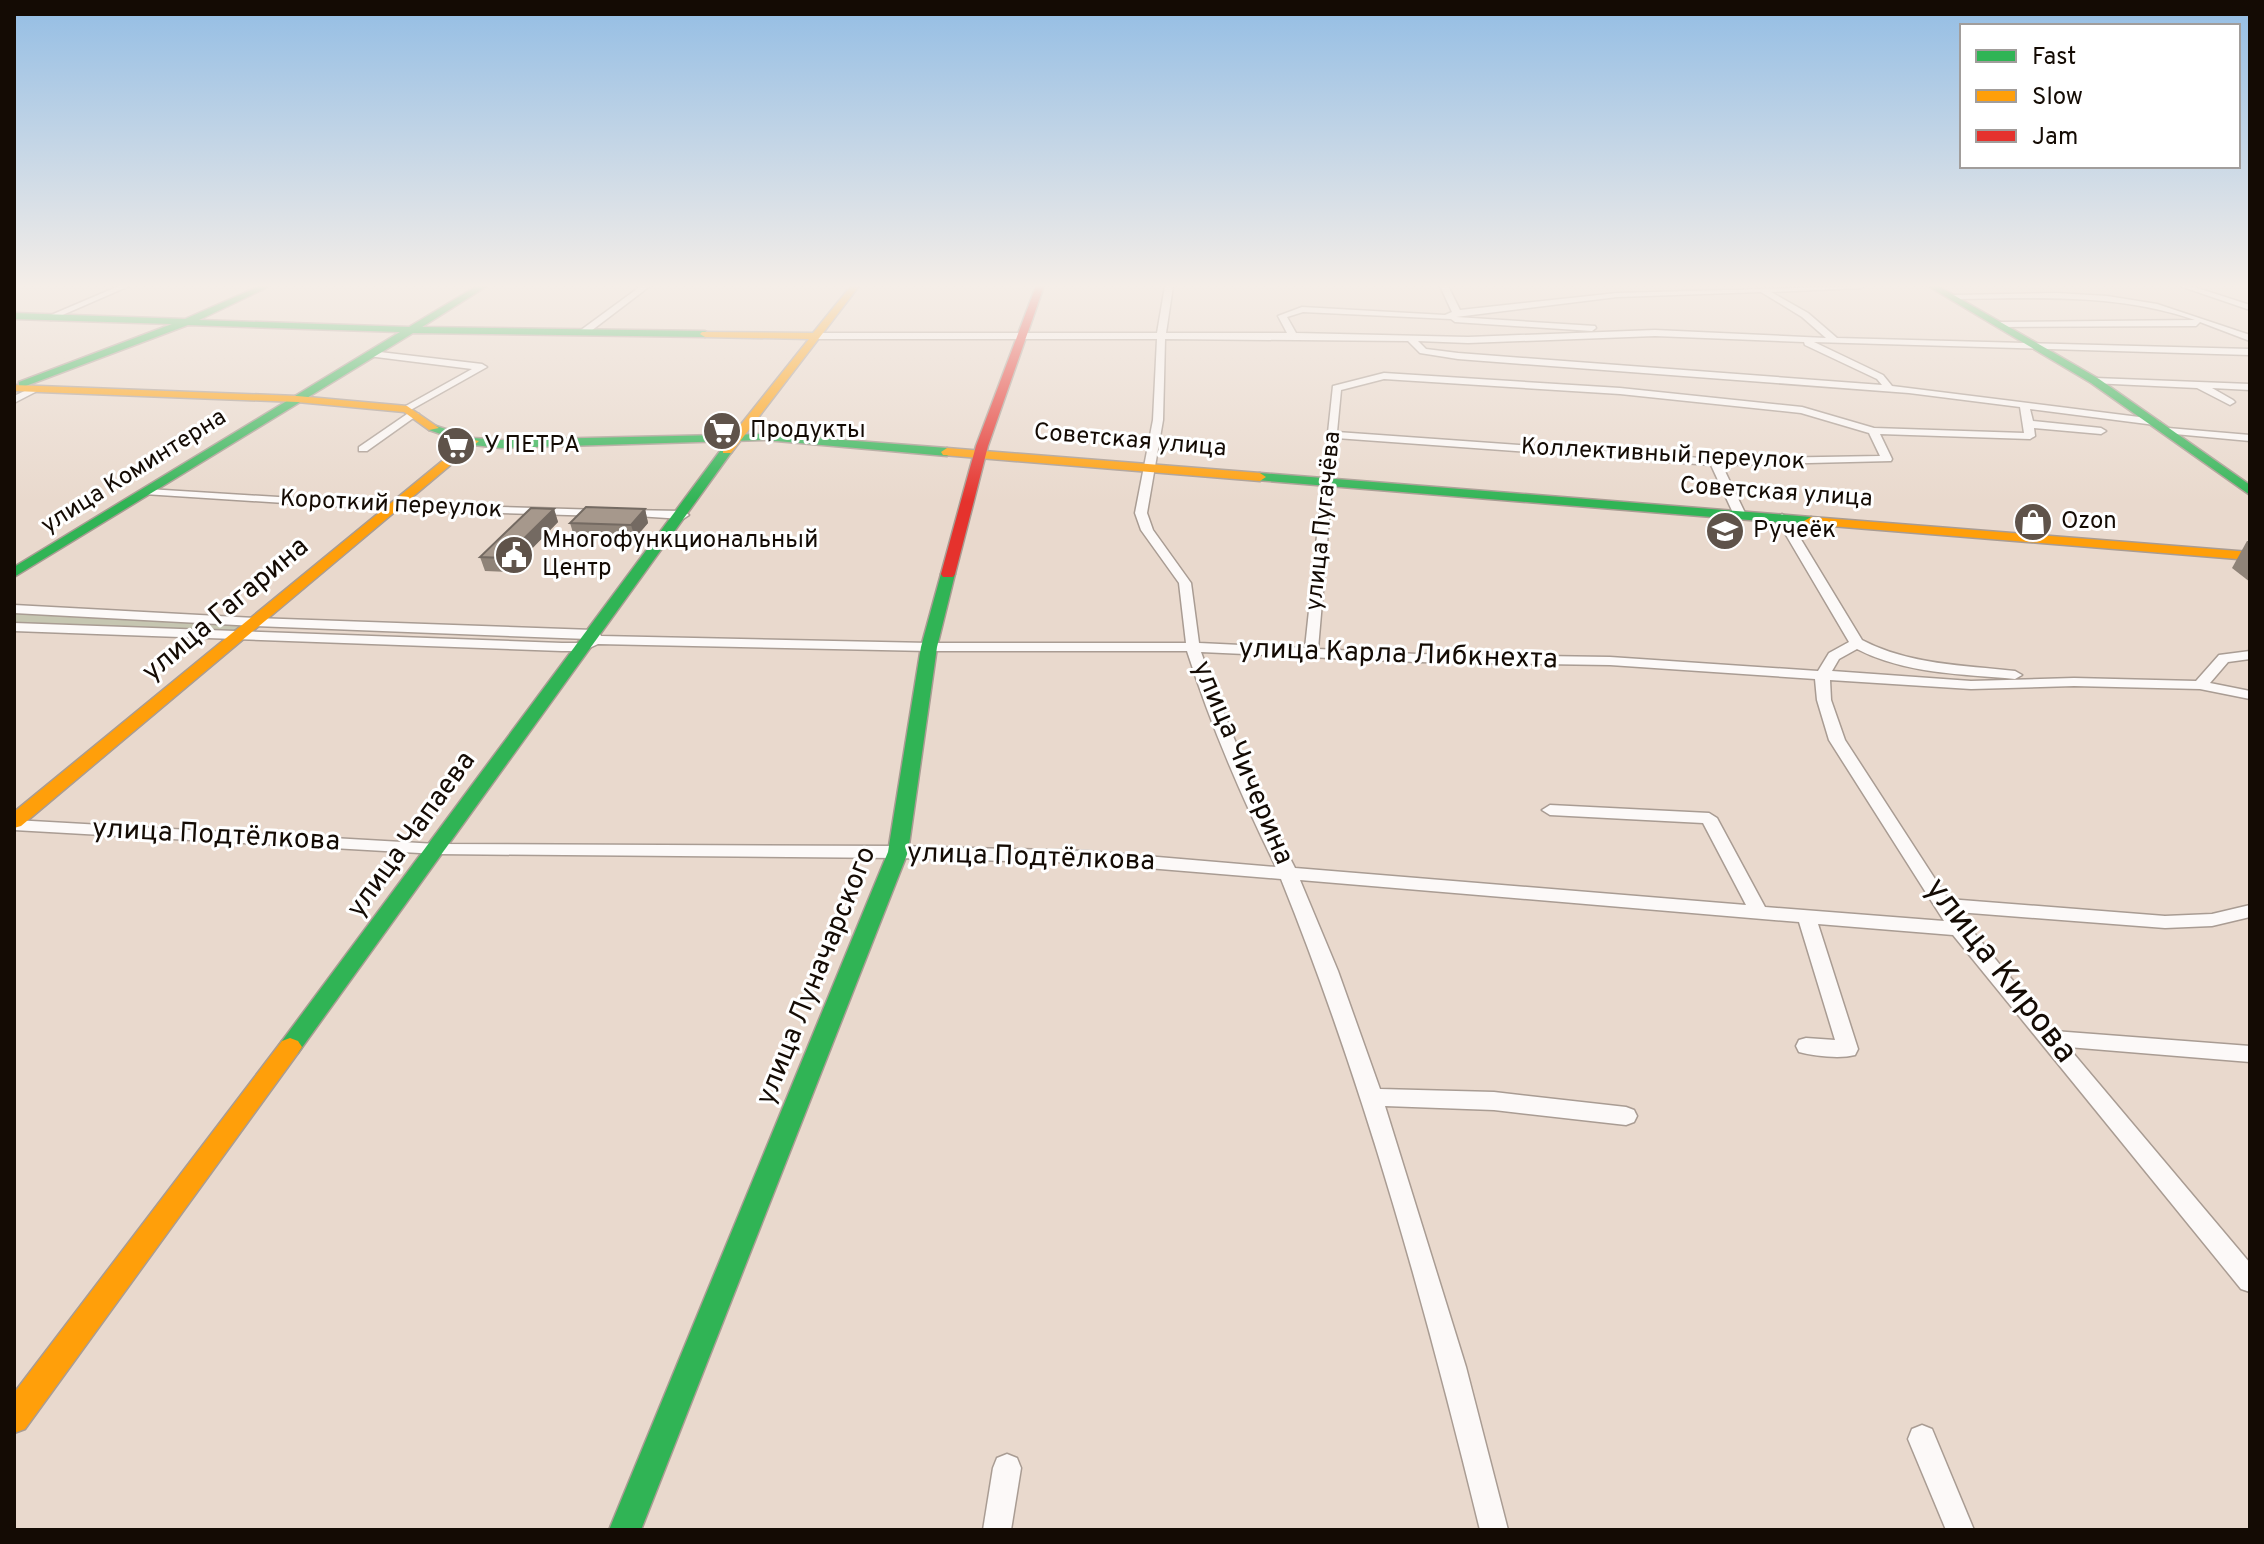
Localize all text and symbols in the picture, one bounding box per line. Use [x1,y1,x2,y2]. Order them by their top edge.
legend [1960,24,2240,168]
text: Fast [2032,43,2076,73]
text: Slow [2032,83,2083,113]
text: Jam [2032,123,2078,153]
street label: улица Коминтерна [36,403,232,541]
supermarket icon: Продукты [701,410,743,452]
place label: Продукты [750,416,866,446]
street label: Советская улица [1032,418,1228,464]
supermarket icon: У ПЕТРА [435,425,477,467]
street label: улица Пугачёва [1300,430,1348,612]
place label: У ПЕТРА [484,431,580,461]
street label: Коллективный переулок [1520,433,1806,477]
street label: Советская улица [1679,471,1873,515]
street label: Короткий переулок [279,484,503,526]
shop icon: Ozon [2012,501,2054,543]
place label: Ozon [2061,507,2117,537]
school or university icon: Ручеёк [1704,510,1746,552]
place label: Ручеёк [1753,516,1836,546]
place label: Многофункциональный Центр [542,526,818,584]
street label: улица Гагарина [135,530,317,690]
public building icon: Многофункциональный Центр [493,534,535,576]
street label: улица Карла Либкнехта [1238,631,1558,679]
street label: улица Чичерина [1183,656,1301,870]
street label: улица Чапаева [339,745,485,925]
street label: улица Подтёлкова [91,812,341,860]
street label: улица Подтёлкова [906,836,1156,880]
street label: улица Луначарского [749,841,885,1111]
street label: улица Кирова [1914,869,2086,1073]

